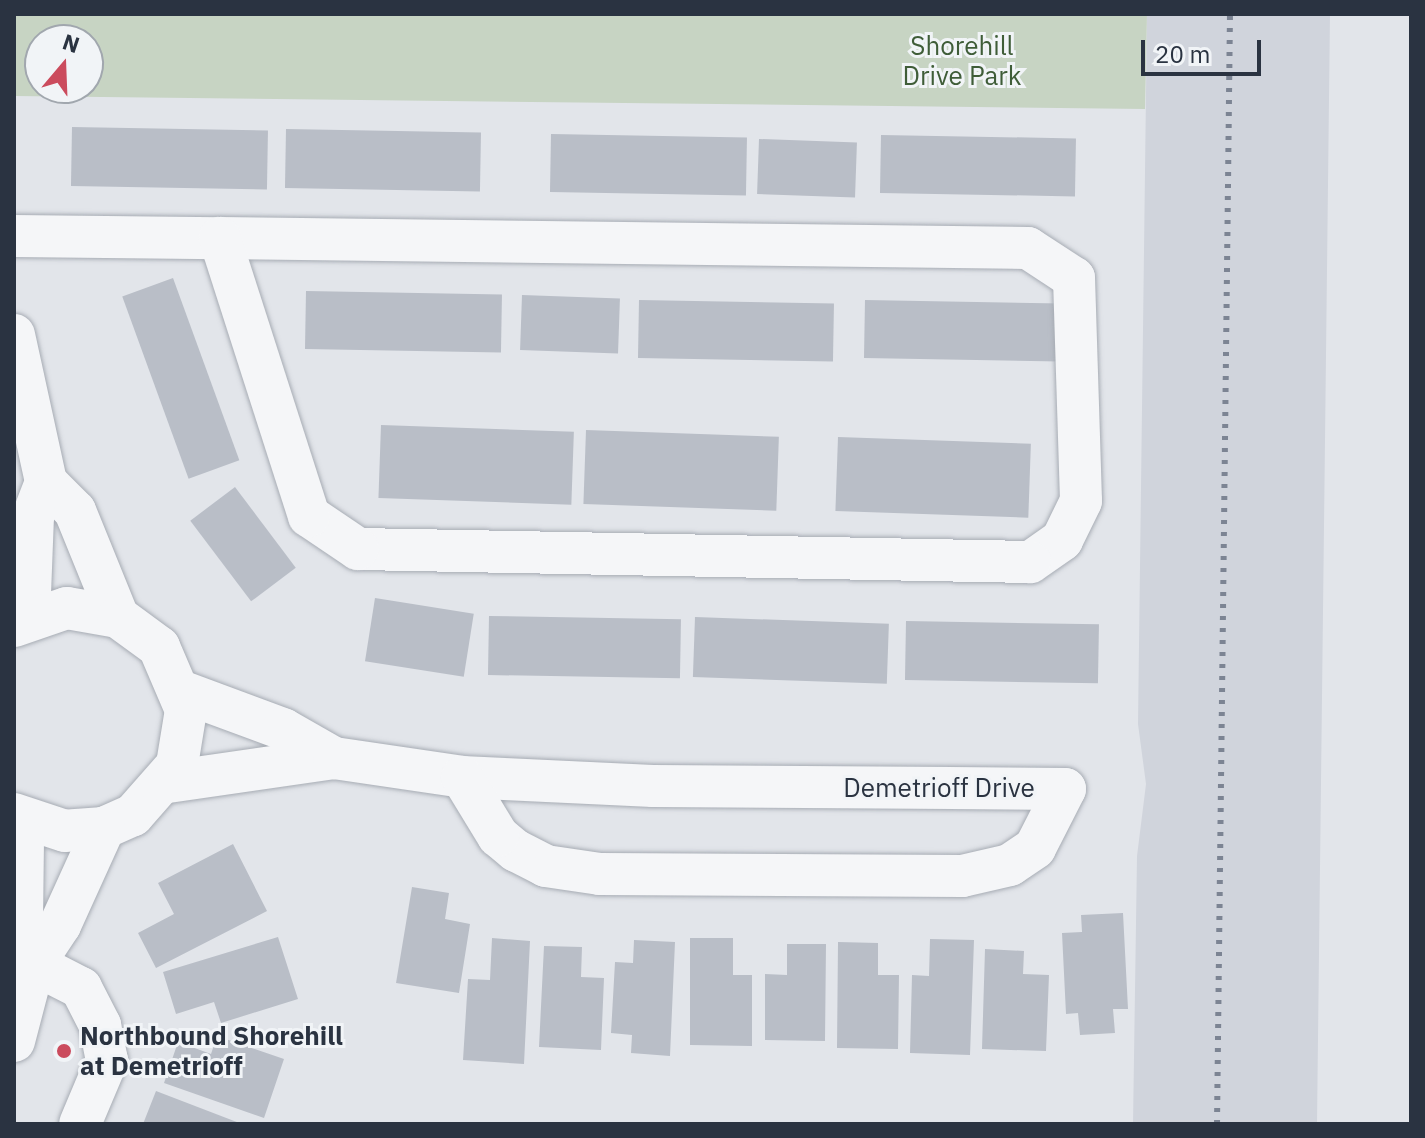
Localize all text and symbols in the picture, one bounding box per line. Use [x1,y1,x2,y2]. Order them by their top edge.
north arrow [24,24,104,104]
scale bar [1145,24,1265,74]
text: N [59,26,84,59]
park label: Shorehill Drive Park [902,30,1022,92]
text: 20 m [1155,38,1210,70]
street label: Demetrioff Drive [843,772,1035,804]
place label: Northbound Shorehill at Demetrioff [80,1020,343,1082]
marker: Northbound Shorehill at Demetrioff [55,1042,73,1060]

